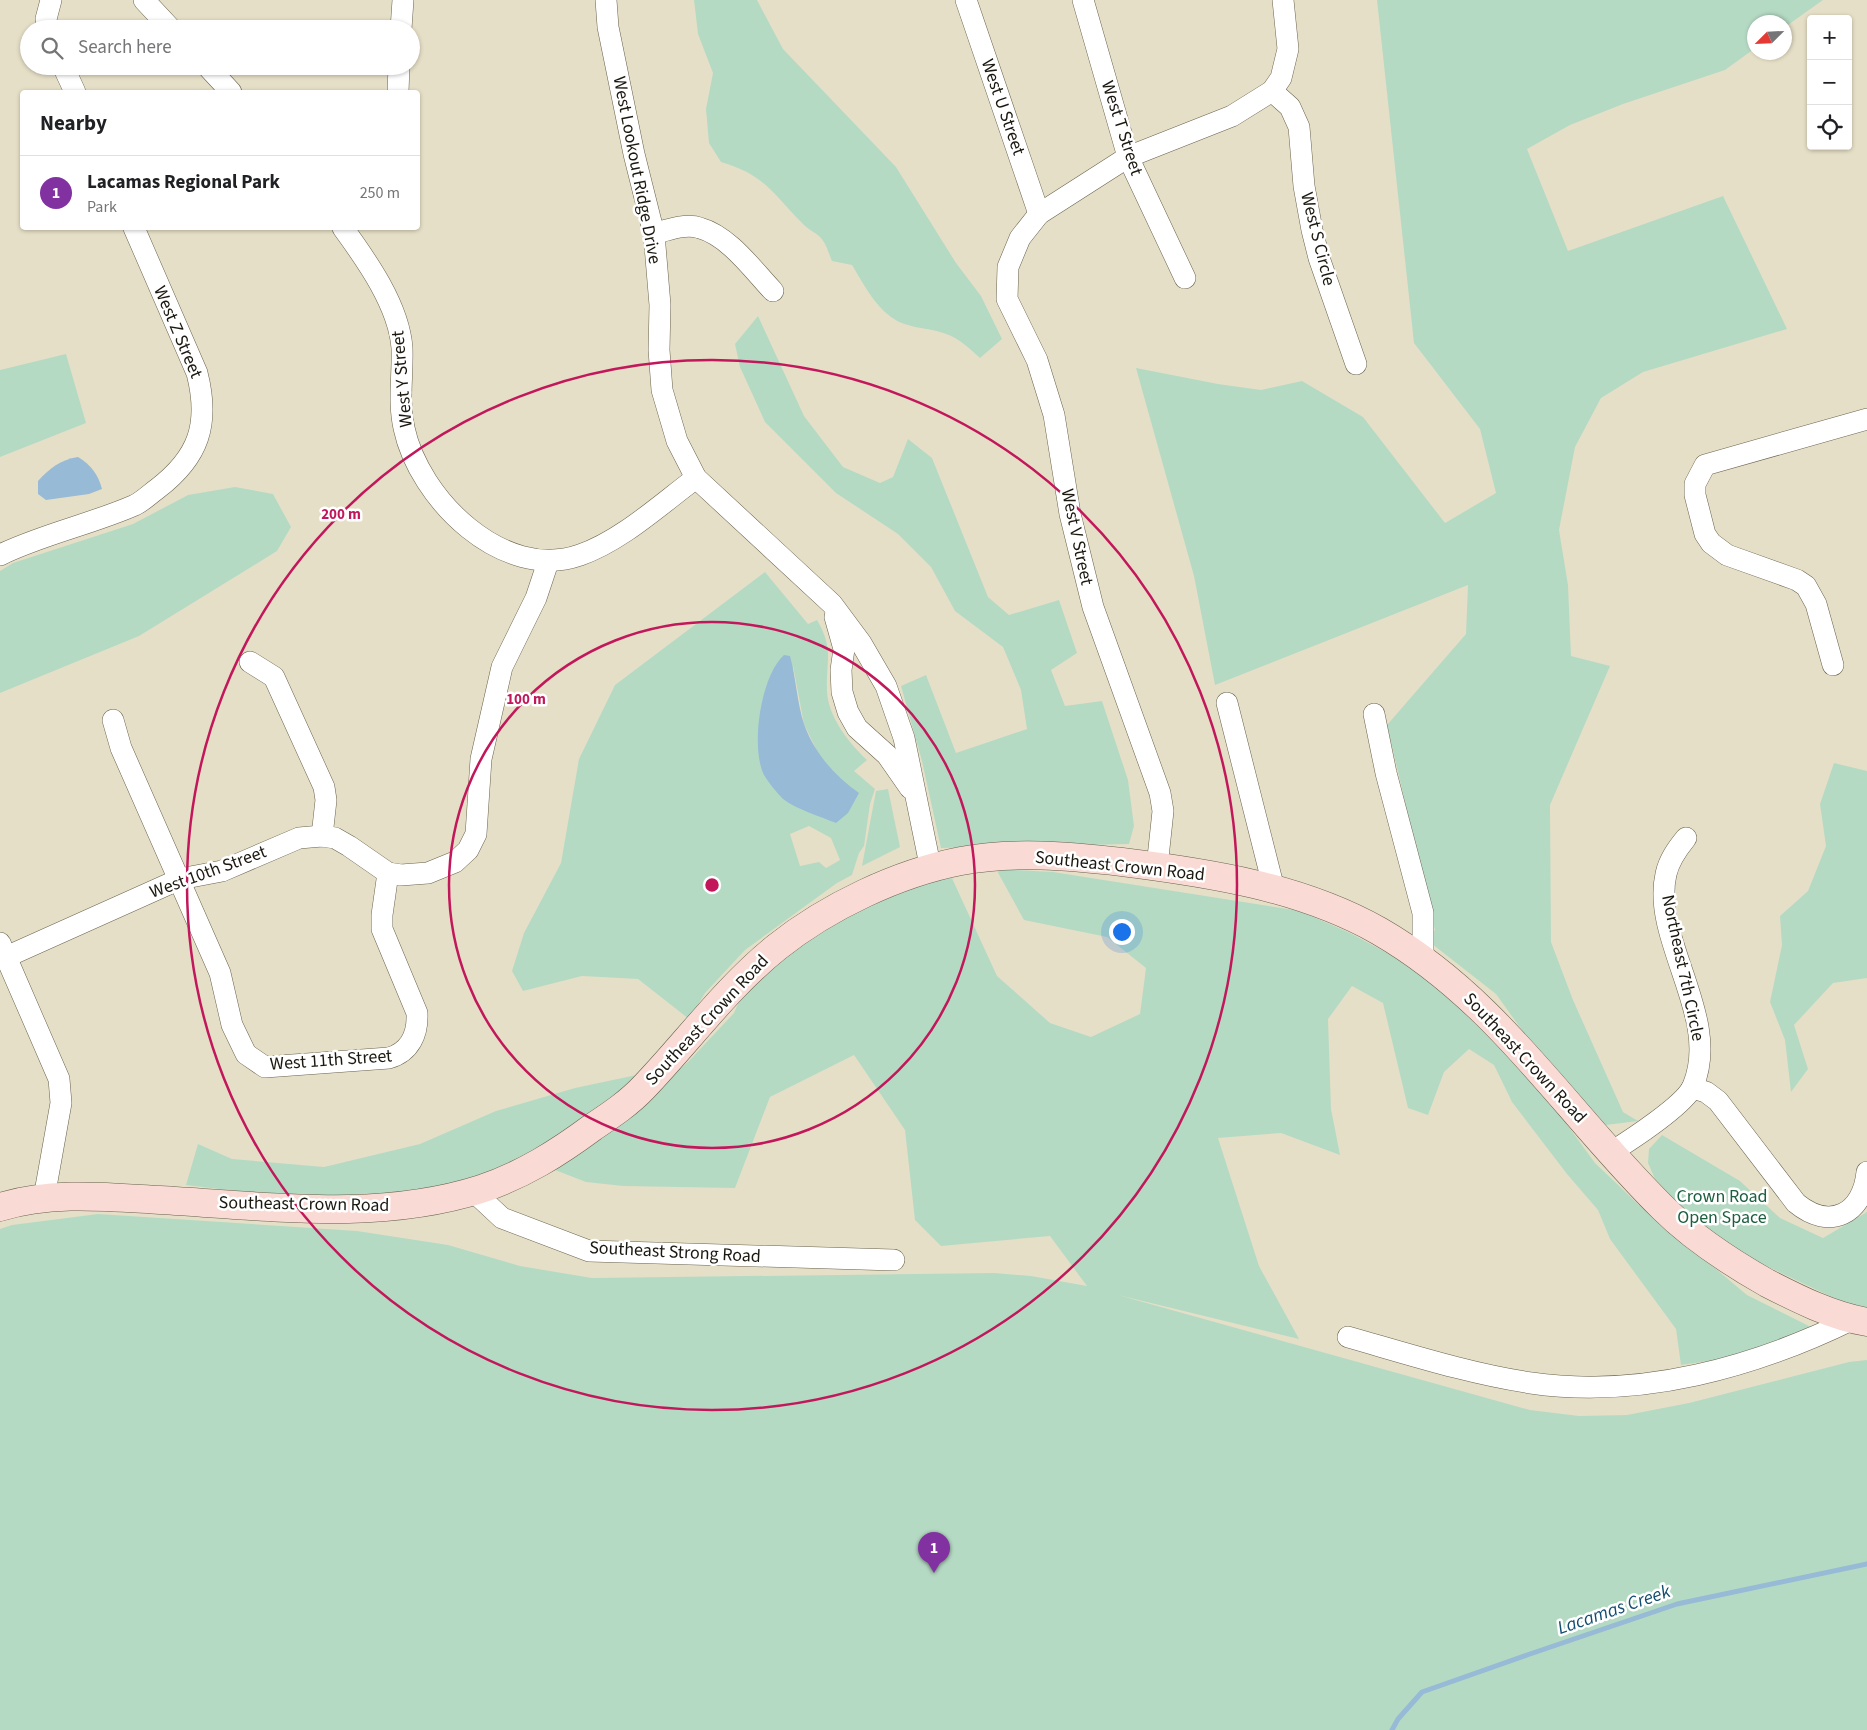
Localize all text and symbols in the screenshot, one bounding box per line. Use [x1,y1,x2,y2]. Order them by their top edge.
north arrow [1747,15,1792,60]
map controls [1807,15,1852,150]
button: + [1807,15,1852,60]
search box [20,20,420,75]
icon: search [38,34,66,62]
text: Search here [78,34,172,61]
street label: West U Street [975,56,1031,158]
button: − [1807,60,1852,105]
street label: West Lookout Ridge Drive [607,74,667,266]
street label: West T Street [1095,77,1149,179]
button: locate [1807,105,1852,150]
text: Nearby [40,108,107,138]
text: Lacamas Regional Park [87,169,280,196]
text: 1 [52,182,60,204]
text: 250 m [360,182,400,204]
street label: West S Circle [1294,190,1342,288]
text: Park [87,196,117,218]
street label: West Z Street [147,282,209,382]
street label: West Y Street [385,329,419,429]
street label: West V Street [1055,487,1099,587]
text: 200 m [321,504,361,525]
text: 100 m [506,689,546,710]
street label: West 10th Street [146,839,270,905]
street label: Southeast Crown Road [1034,845,1206,887]
centre of rings [703,876,721,894]
street label: Northeast 7th Circle [1655,892,1711,1044]
your location [1109,919,1135,945]
street label: Southeast Crown Road [640,949,774,1091]
street label: Southeast Crown Road [1458,987,1592,1129]
street label: West 11th Street [269,1043,393,1077]
park label: Crown Road Open Space [1676,1184,1768,1230]
street label: Southeast Crown Road [218,1190,390,1218]
street label: Southeast Strong Road [589,1235,761,1269]
pin: 1 [918,1532,950,1573]
water label: Lacamas Creek [1554,1578,1675,1642]

